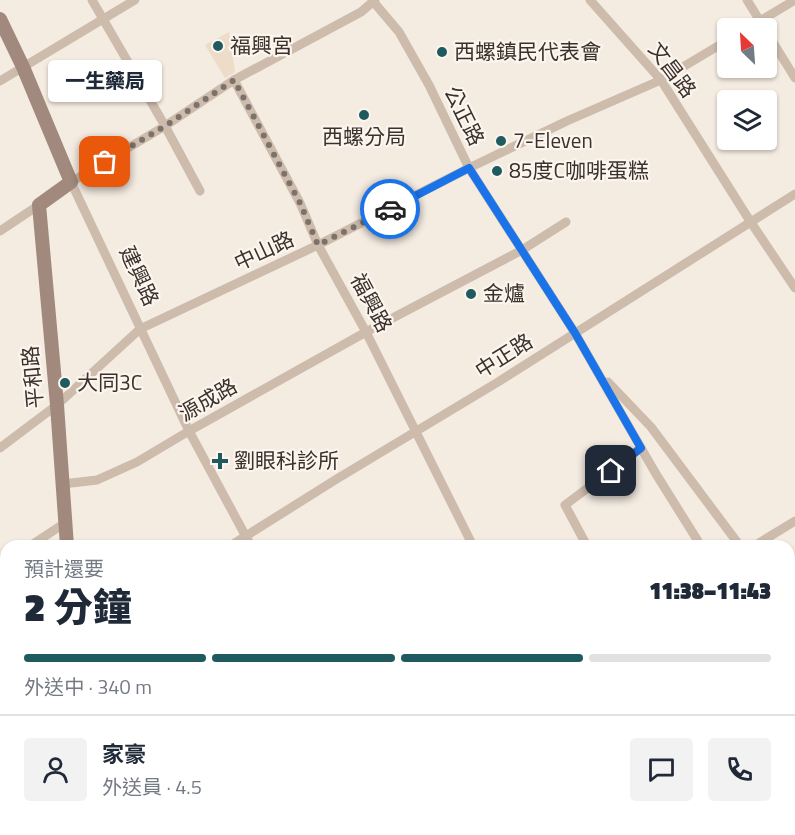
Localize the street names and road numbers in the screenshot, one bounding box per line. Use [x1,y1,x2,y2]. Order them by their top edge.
street label: 文昌路 [641,35,705,104]
street label: 公正路 [437,80,493,151]
street label: 中山路 [228,222,299,278]
street label: 建興路 [112,240,168,311]
street label: 福興路 [343,267,401,338]
street label: 中正路 [468,325,539,385]
street label: 平和路 [13,344,51,410]
street label: 源成路 [172,370,243,429]

